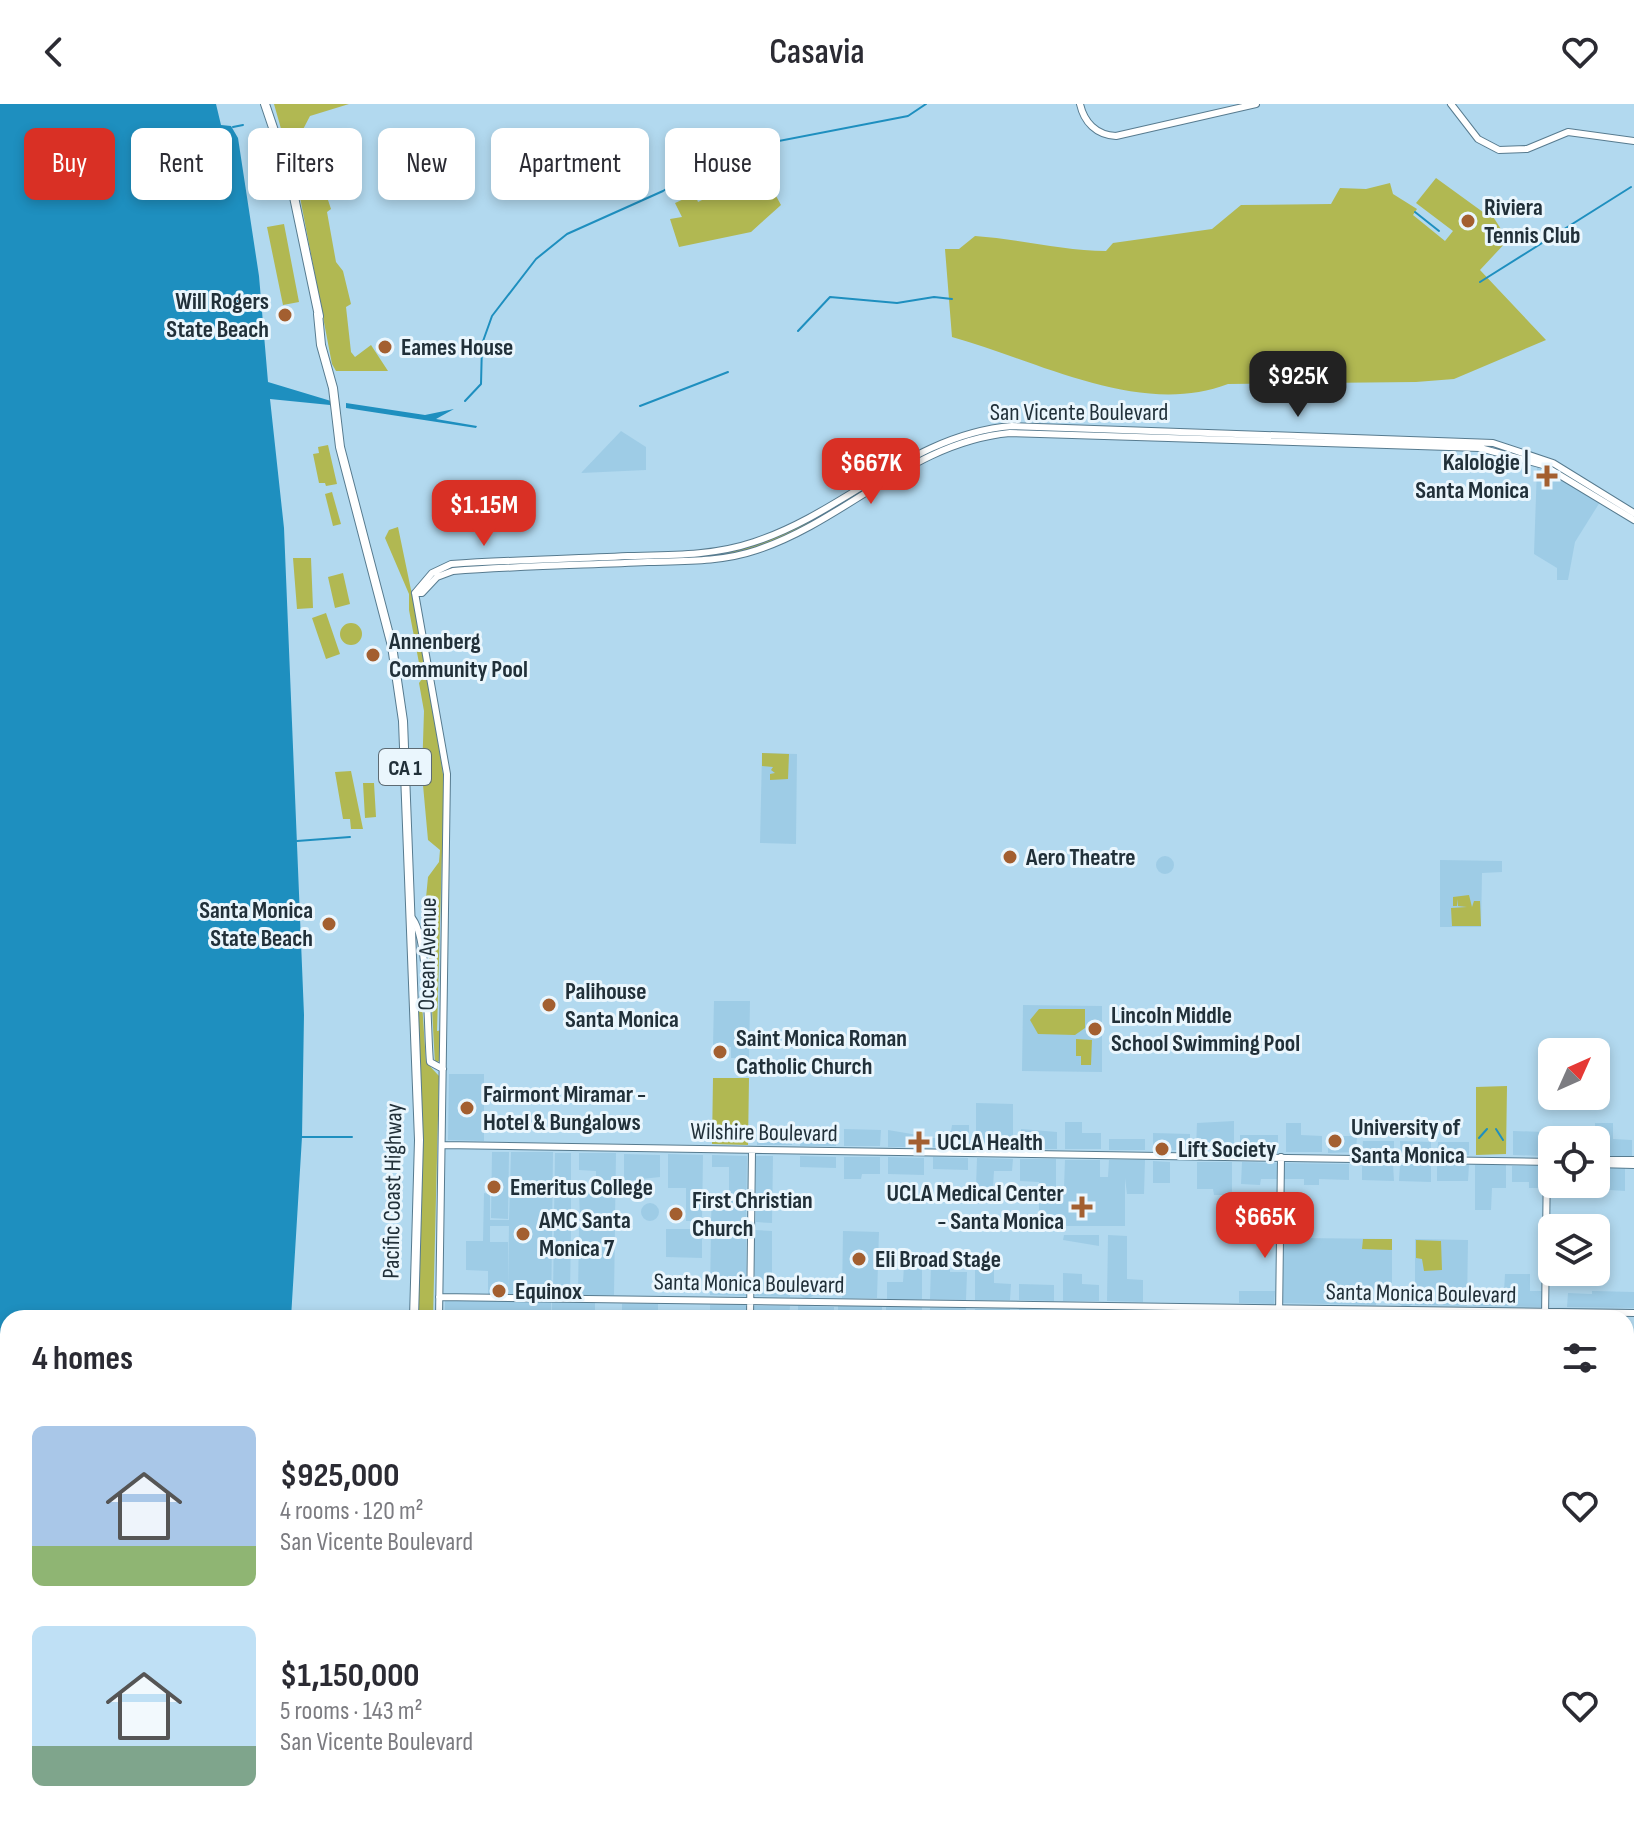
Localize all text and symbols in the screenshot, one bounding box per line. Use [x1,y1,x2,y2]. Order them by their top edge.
icon: back [32,30,76,74]
icon: heart [1558,30,1602,74]
text: Casavia [769,31,865,74]
chip: Buy [24,128,115,200]
chip: Rent [131,128,232,200]
chip: Filters [248,128,362,200]
chip: New [378,128,475,200]
chip: Apartment [491,128,649,200]
chip: House [665,128,780,200]
place label: Riviera Tennis Club [1484,193,1581,250]
marker: Riviera Tennis Club [1459,212,1477,230]
place label: Will Rogers State Beach [166,287,269,344]
marker: Will Rogers State Beach [276,306,294,324]
place label: Eames House [401,333,513,362]
marker: Eames House [376,338,394,356]
pin: $925K [1242,351,1354,419]
text: $925K [1267,361,1329,392]
street label: San Vicente Boulevard [990,398,1168,427]
pin: $667K [815,438,927,506]
text: $667K [840,448,902,479]
place label: Kalologie | Santa Monica [1415,448,1529,505]
marker: Kalologie | Santa Monica [1536,465,1558,487]
pin: $1.15M [419,480,549,548]
text: $1.15M [450,490,518,521]
place label: Annenberg Community Pool [388,627,528,684]
marker: Annenberg Community Pool [364,646,382,664]
road number: CA 1 [379,749,431,785]
place label: Aero Theatre [1025,843,1136,872]
marker: Aero Theatre [1001,848,1019,866]
place label: Santa Monica State Beach [199,896,313,953]
street label: Ocean Avenue [412,897,443,1011]
marker: Santa Monica State Beach [320,915,338,933]
place label: Palihouse Santa Monica [565,977,679,1034]
marker: Palihouse Santa Monica [540,996,558,1014]
place label: Lincoln Middle School Swimming Pool [1111,1001,1300,1058]
marker: Lincoln Middle School Swimming Pool [1086,1020,1104,1038]
place label: Saint Monica Roman Catholic Church [736,1024,907,1081]
north arrow [1538,1038,1610,1110]
map controls [1538,1038,1610,1286]
marker: Saint Monica Roman Catholic Church [711,1043,729,1061]
place label: Fairmont Miramar - Hotel & Bungalows [483,1080,646,1137]
marker: Fairmont Miramar - Hotel & Bungalows [458,1099,476,1117]
street label: Pacific Coast Highway [376,1103,409,1279]
place label: University of Santa Monica [1351,1113,1465,1170]
street label: Wilshire Boulevard [690,1117,838,1148]
button: locate [1538,1126,1610,1198]
place label: UCLA Health [937,1128,1043,1157]
marker: UCLA Health [908,1131,930,1153]
marker: University of Santa Monica [1326,1132,1344,1150]
place label: Lift Society [1178,1135,1276,1164]
marker: Lift Society [1153,1140,1171,1158]
place label: Emeritus College [510,1173,653,1202]
marker: Emeritus College [485,1178,503,1196]
place label: UCLA Medical Center - Santa Monica [887,1179,1065,1236]
place label: First Christian Church [692,1186,813,1243]
pin: $665K [1209,1192,1321,1260]
marker: UCLA Medical Center - Santa Monica [1071,1196,1093,1218]
text: $665K [1234,1202,1296,1233]
marker: First Christian Church [667,1205,685,1223]
place label: AMC Santa Monica 7 [538,1206,631,1263]
button: layers [1538,1214,1610,1286]
marker: AMC Santa Monica 7 [514,1225,532,1243]
place label: Eli Broad Stage [875,1245,1001,1274]
marker: Eli Broad Stage [850,1250,868,1268]
street label: Santa Monica Boulevard [653,1267,845,1300]
place label: Equinox [515,1277,582,1306]
street label: Santa Monica Boulevard [1325,1277,1517,1310]
marker: Equinox [490,1282,508,1300]
icon: filters [1558,1336,1602,1380]
text: 4 homes [32,1338,133,1379]
text: $925,000 [280,1455,399,1496]
icon: home [96,1458,192,1554]
icon: heart [1558,1484,1602,1528]
text: 4 rooms · 120 m² [280,1496,424,1527]
text: San Vicente Boulevard [280,1527,473,1558]
text: $1,150,000 [280,1655,420,1696]
icon: home [96,1658,192,1754]
icon: heart [1558,1684,1602,1728]
text: 5 rooms · 143 m² [280,1696,423,1727]
text: San Vicente Boulevard [280,1727,473,1758]

